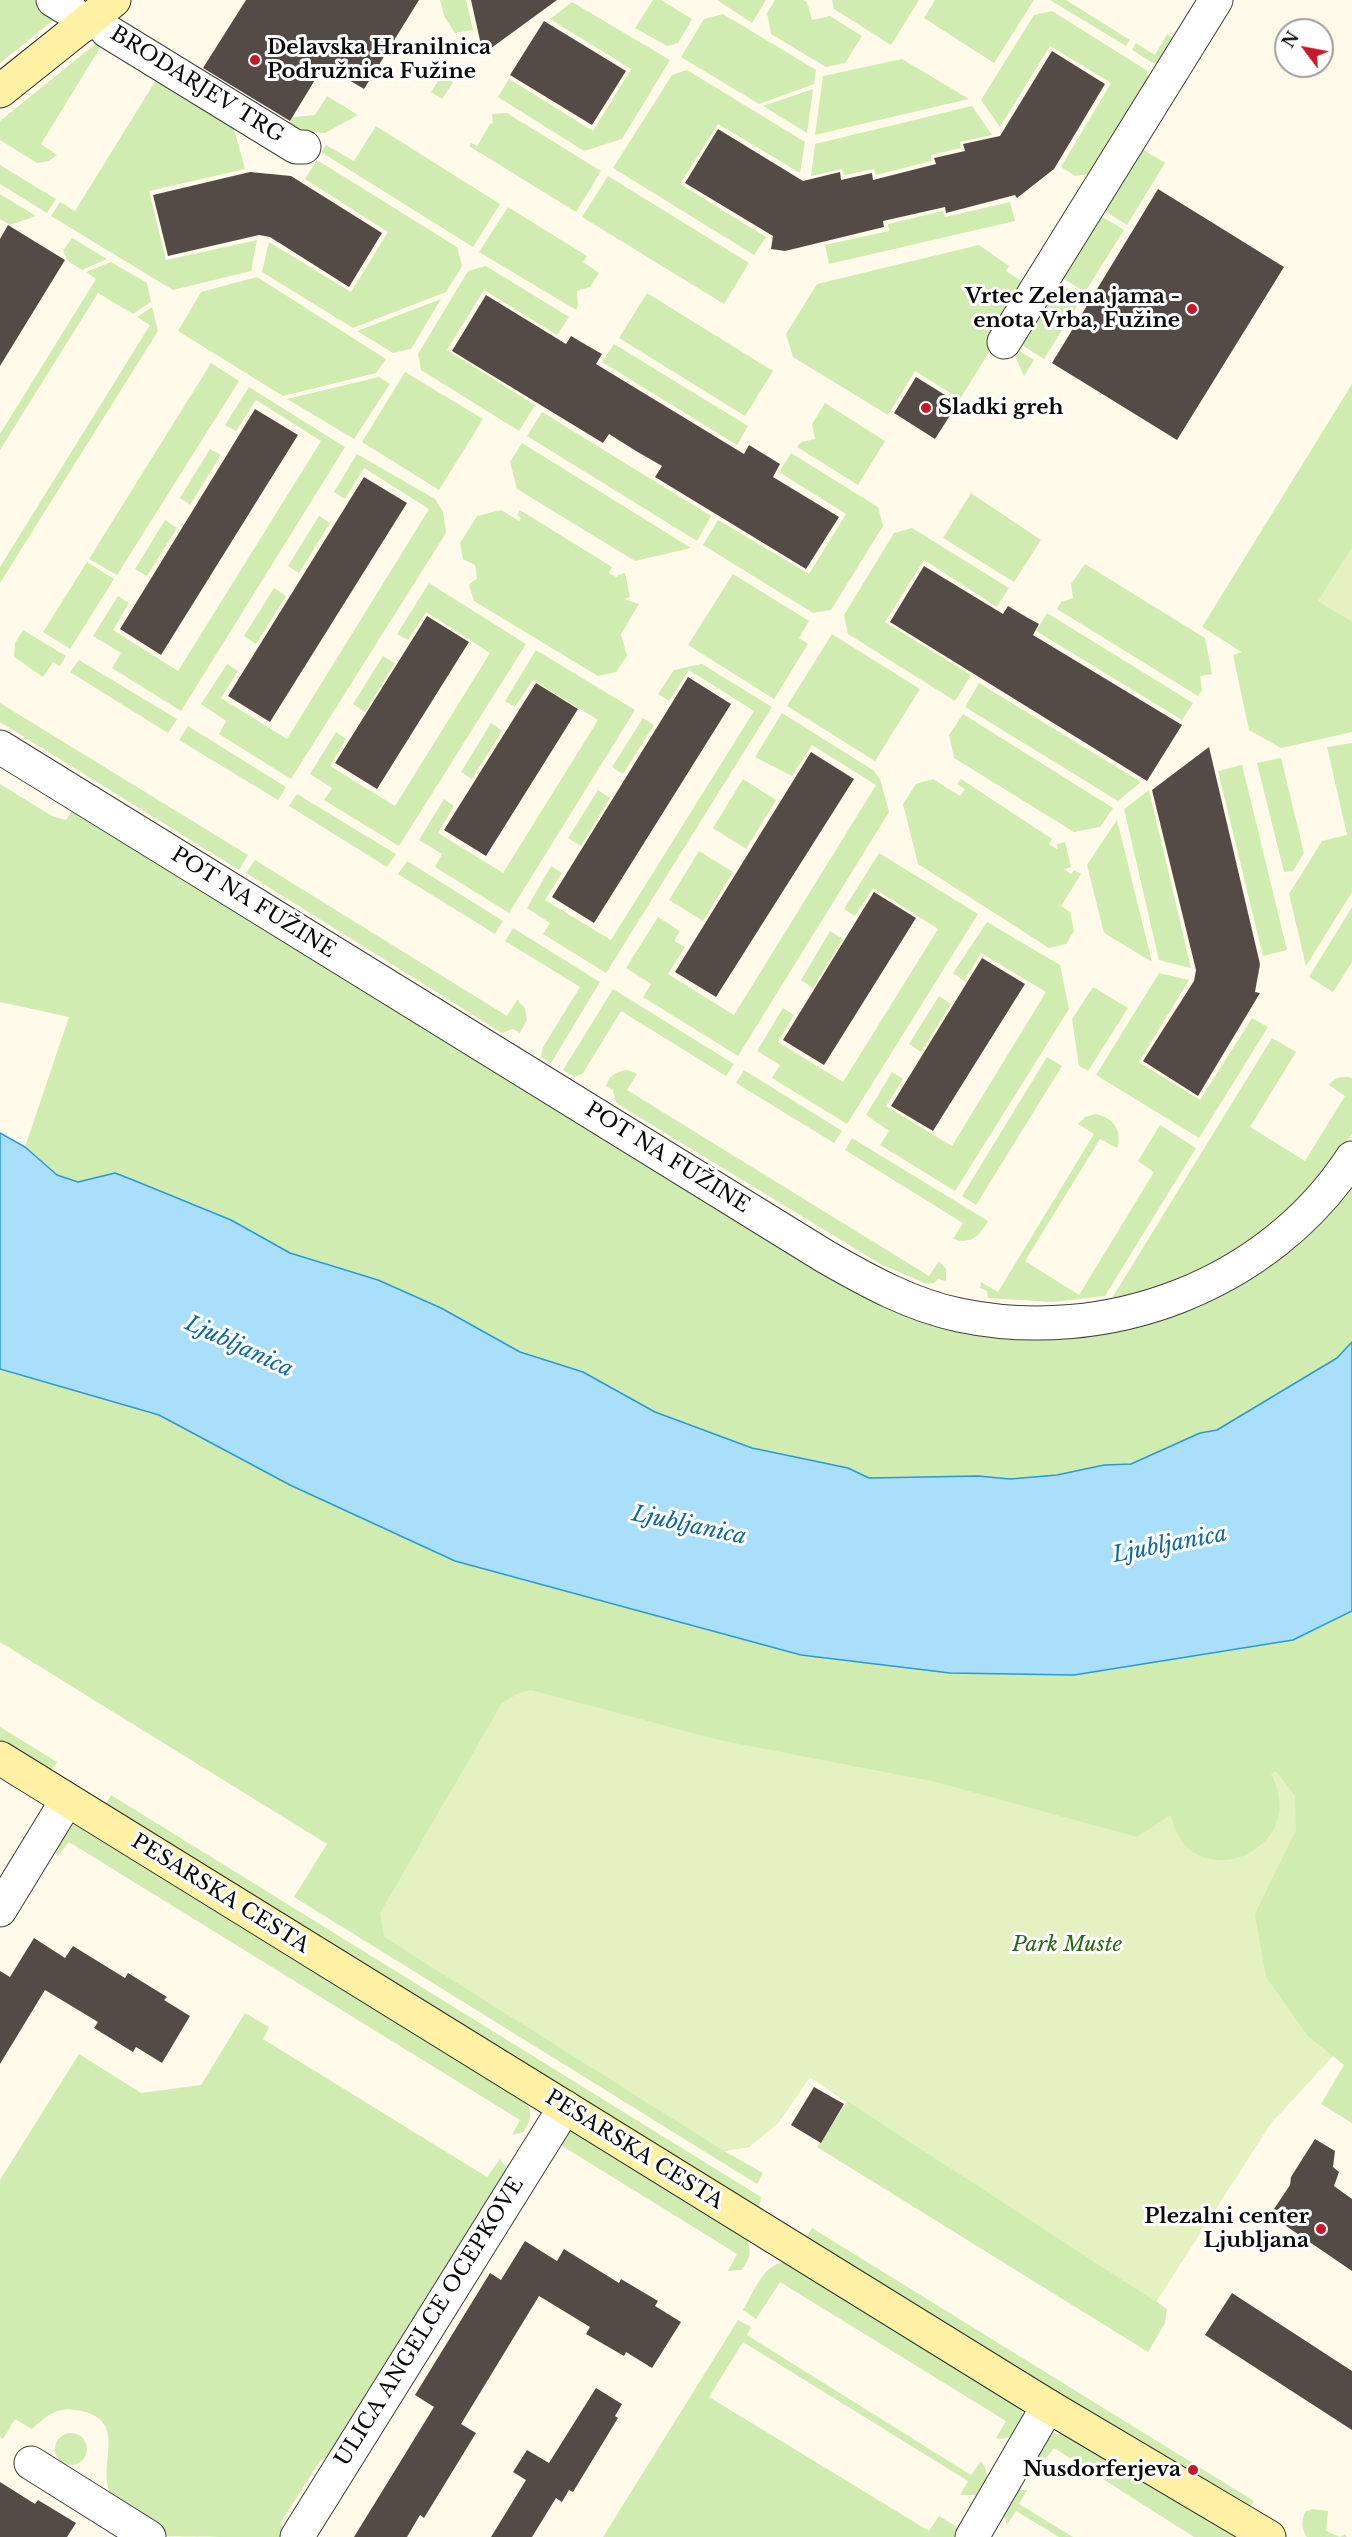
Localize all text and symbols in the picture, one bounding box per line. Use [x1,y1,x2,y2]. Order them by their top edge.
north arrow [1274,18,1334,78]
street label: BRODARJEV TRG [106,21,288,149]
text: N [1278,28,1303,51]
place label: Delavska Hranilnica Podružnica Fužine [267,35,491,85]
marker: Delavska Hranilnica Podružnica Fužine [248,53,262,67]
place label: Vrtec Zelena jama - enota Vrba, Fužine [965,284,1180,334]
marker: Vrtec Zelena jama - enota Vrba, Fužine [1185,302,1199,316]
place label: Sladki greh [938,395,1064,421]
marker: Sladki greh [919,401,933,415]
street label: POT NA FUŽINE [166,842,340,964]
street label: POT NA FUŽINE [580,1097,754,1219]
water label: Ljubljanica [181,1311,297,1383]
water label: Ljubljanica [630,1501,748,1551]
water label: Ljubljanica [1111,1521,1229,1569]
street label: PESARSKA CESTA [126,1829,314,1959]
park label: Park Muste [1012,1932,1122,1958]
street label: PESARSKA CESTA [540,2085,728,2215]
street label: ULICA ANGELCE OCEPKOVE [330,2173,530,2471]
place label: Plezalni center Ljubljana [1144,2204,1309,2254]
marker: Plezalni center Ljubljana [1314,2222,1328,2236]
place label: Nusdorferjeva [1023,2457,1181,2483]
marker: Nusdorferjeva [1186,2463,1200,2477]

